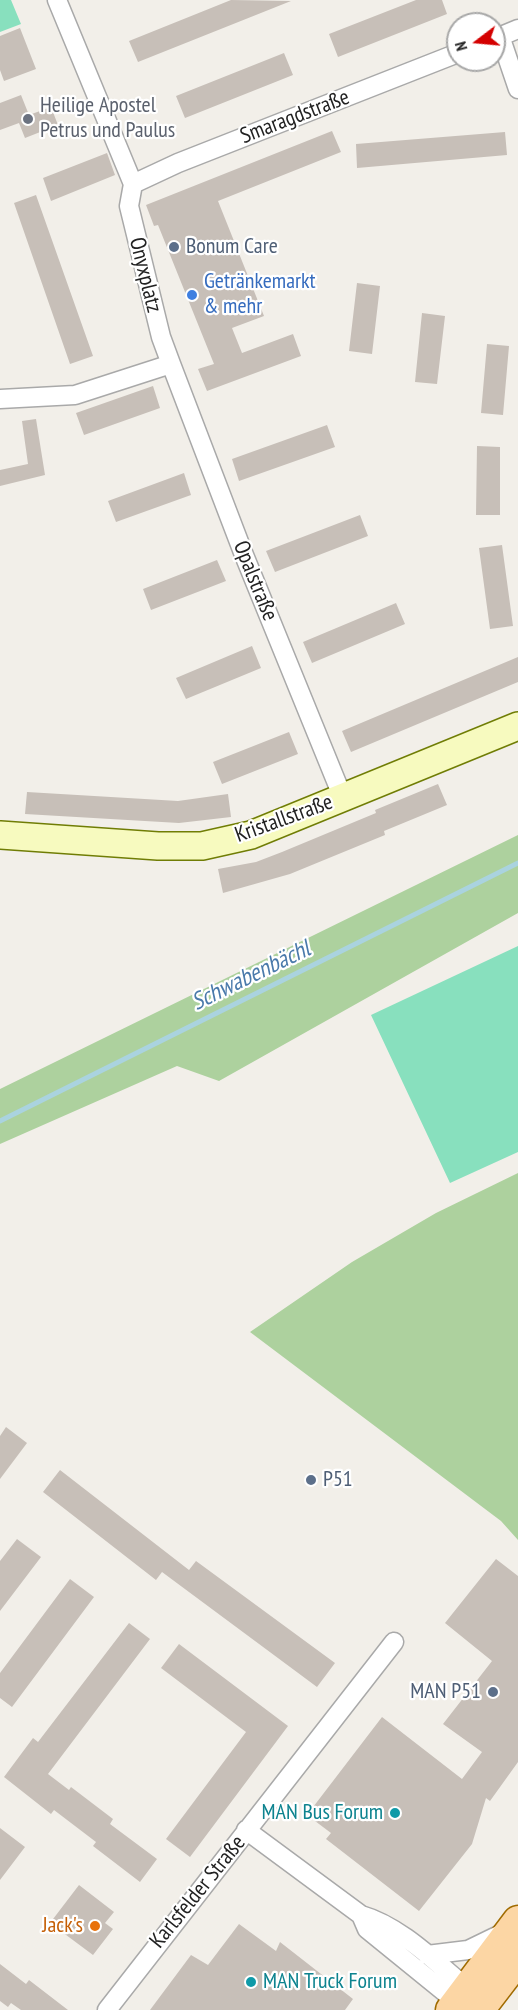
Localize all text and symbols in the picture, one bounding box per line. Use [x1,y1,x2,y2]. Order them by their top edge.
north arrow [446,12,506,72]
text: N [450,40,471,53]
street label: Smaragdstraße [237,84,353,150]
place label: Heilige Apostel Petrus und Paulus [40,93,175,144]
marker: Heilige Apostel Petrus und Paulus [21,112,35,126]
place label: Bonum Care [186,234,278,260]
street label: Onyxplatz [123,235,167,315]
marker: Bonum Care [167,240,181,254]
place label: Getränkemarkt & mehr [204,269,316,320]
marker: Getränkemarkt & mehr [185,288,199,302]
street label: Opalstraße [227,537,283,625]
street label: Kristallstraße [232,789,336,849]
water label: Schwabenbächl [187,935,315,1017]
place label: P51 [323,1467,353,1493]
marker: P51 [304,1473,318,1487]
place label: MAN P51 [410,1679,481,1705]
marker: MAN P51 [486,1685,500,1699]
place label: MAN Bus Forum [262,1800,383,1826]
marker: MAN Bus Forum [388,1806,402,1820]
street label: Karlsfelder Straße [145,1831,251,1953]
place label: Jack's [42,1913,83,1939]
marker: Jack's [88,1919,102,1933]
place label: MAN Truck Forum [263,1969,397,1995]
marker: MAN Truck Forum [244,1975,258,1989]

